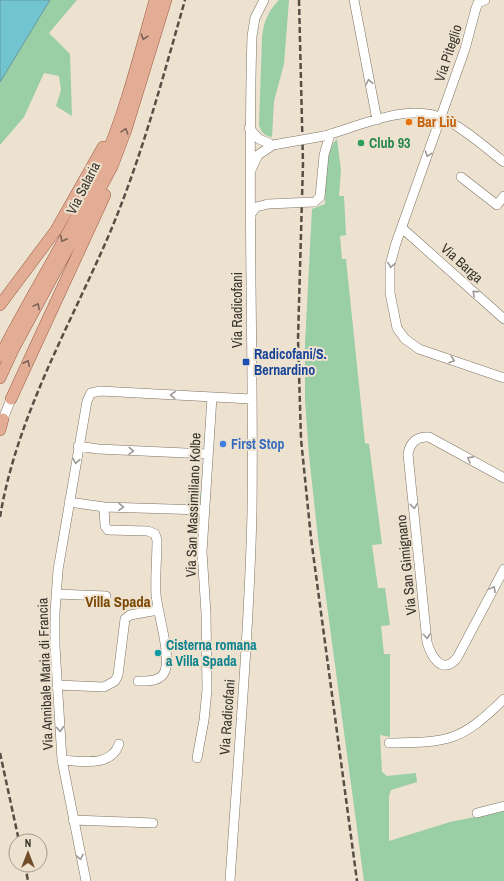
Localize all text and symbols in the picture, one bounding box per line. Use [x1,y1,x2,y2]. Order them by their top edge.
street label: Via Piteglio [430,22,466,84]
one-way arrow [140,34,149,41]
one-way arrow [365,79,373,85]
place label: Bar Liù [417,113,457,131]
marker: Bar Liù [404,117,414,127]
one-way arrow [121,127,129,134]
place label: Club 93 [369,134,410,152]
marker: Club 93 [356,138,366,148]
one-way arrow [424,151,433,158]
street label: Via Salaria [62,158,104,217]
one-way arrow [60,235,68,242]
street label: Via Barga [437,239,487,287]
one-way arrow [387,262,396,268]
street label: Via Radicofani [228,272,246,348]
one-way arrow [472,291,480,298]
one-way arrow [32,303,39,310]
place label: Radicofani/S. Bernardino [254,345,327,379]
one-way arrow [449,355,456,364]
marker: Radicofani/S. Bernardino [241,357,251,367]
one-way arrow [22,360,30,367]
one-way arrow [170,390,177,399]
street label: Via San Massimiliano Kolbe [181,432,205,578]
place label: First Stop [231,435,285,453]
marker: First Stop [218,439,228,449]
one-way arrow [128,447,134,455]
one-way arrow [467,456,474,463]
one-way arrow [72,458,80,464]
one-way arrow [118,503,124,512]
one-way arrow [409,503,418,509]
street label: Via San Gimignano [392,514,420,616]
one-way arrow [488,586,496,594]
district label: Villa Spada [85,591,151,612]
street label: Via Annibale Maria di Francia [33,597,57,750]
one-way arrow [422,633,431,639]
place label: Cisterna romana a Villa Spada [166,636,257,670]
marker: Cisterna romana a Villa Spada [153,648,163,658]
street label: Via Radicofani [215,679,239,755]
one-way arrow [55,726,64,732]
north arrow [8,833,48,873]
text: N [25,836,31,850]
one-way arrow [76,854,84,860]

